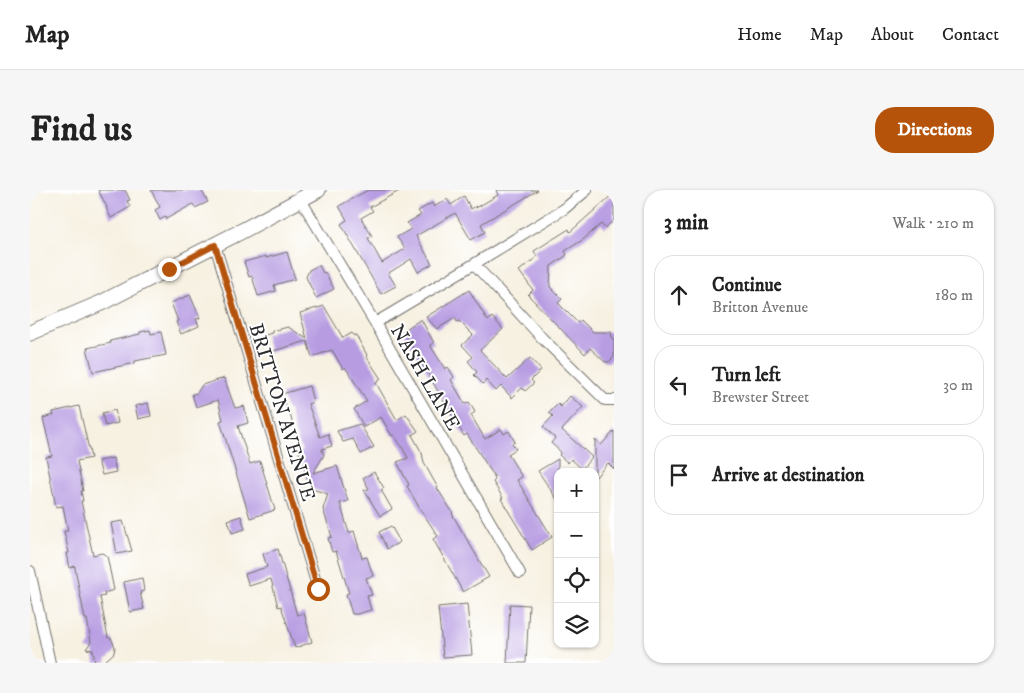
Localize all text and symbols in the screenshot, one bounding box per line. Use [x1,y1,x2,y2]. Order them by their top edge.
text: Map [25,20,69,50]
text: Home [737,24,782,46]
text: Map [810,24,843,46]
text: About [871,24,914,46]
text: Contact [942,24,999,46]
button: Directions [875,107,994,153]
text: Find us [30,108,132,152]
text: 3 min [664,210,709,236]
text: Walk · 210 m [892,213,974,233]
route end [158,258,181,281]
text: Continue [712,274,782,297]
icon: ahead [665,281,693,309]
text: 180 m [935,285,973,305]
text: Britton Avenue [712,297,808,317]
street label: NASH LANE [384,320,465,435]
street label: BRITTON AVENUE [243,321,320,504]
text: Turn left [712,364,781,387]
icon: left [665,371,693,399]
text: 30 m [943,375,973,395]
text: Brewster Street [712,387,809,407]
icon: arrive [665,461,693,489]
text: Arrive at destination [712,464,864,487]
map controls [554,468,599,648]
button: + [554,468,599,513]
button: − [554,513,599,558]
button: locate [554,558,599,603]
route start [307,578,330,601]
button: layers [554,603,599,648]

